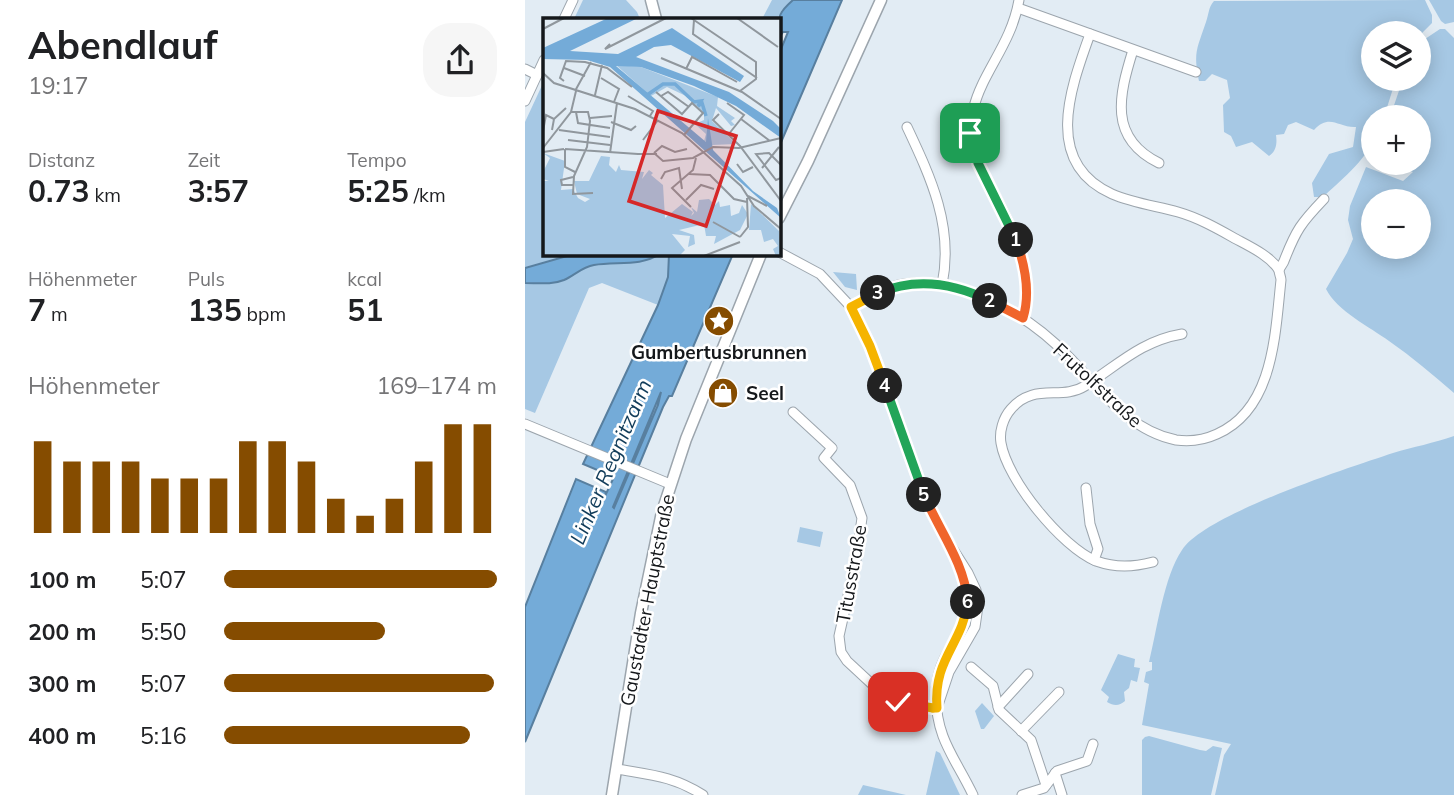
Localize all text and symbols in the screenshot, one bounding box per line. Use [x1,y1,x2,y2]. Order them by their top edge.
inset map [543,18,781,256]
text: Abendlauf [28,21,217,69]
map controls [1361,21,1431,259]
button: layers [1361,21,1431,91]
button: share [423,23,497,97]
text: 19:17 [28,71,88,100]
pin [940,103,1000,163]
button: + [1361,105,1431,175]
icon: arrive [951,114,989,152]
text: Distanz [28,148,95,172]
text: Zeit [188,148,220,172]
text: Tempo [347,148,407,172]
text: 0.73 [28,172,89,210]
text: 3:57 [188,172,249,210]
text: 5:25 [347,172,409,210]
text: km [89,183,121,207]
text: /km [409,183,446,207]
button: − [1361,189,1431,259]
pin: 1 [999,222,1033,258]
text: 1 [1010,227,1021,251]
text: Höhenmeter [28,267,137,291]
text: Puls [188,267,225,291]
text: kcal [347,267,382,291]
pin: 3 [861,276,895,310]
text: 3 [872,280,883,304]
pin: 2 [973,284,1007,318]
text: 2 [984,288,995,312]
text: 7 [28,291,46,329]
text: 135 [188,291,242,329]
text: 51 [347,291,383,329]
text: m [46,302,68,326]
text: bpm [242,302,286,326]
place icon: Gumbertusbrunnen [702,304,736,338]
street label: Frutolfstraße [1048,338,1148,432]
place label: Gumbertusbrunnen [631,340,807,364]
pin: 4 [867,368,903,404]
text: Höhenmeter [28,371,160,400]
text: 169–174 m [376,371,497,400]
text: 4 [879,373,890,397]
water label: Linker Regnitzarm [564,375,656,548]
shop icon: Seel [706,376,740,410]
place label: Seel [746,381,784,405]
pin: 5 [907,477,941,512]
text: 5 [918,482,929,506]
street label: Gaustadter Hauptstraße [615,492,679,708]
street label: Titusstraße [831,523,871,625]
text: 100 m [28,565,96,594]
text: 5:07 [140,565,187,594]
pin: 6 [951,584,985,620]
text: 6 [962,589,973,613]
text: 200 m [28,617,96,646]
text: 5:50 [140,617,187,646]
text: 300 m [28,669,96,698]
text: 5:07 [140,669,187,698]
pin [868,672,928,732]
icon: check [879,683,917,721]
text: 400 m [28,721,96,750]
text: 5:16 [140,721,187,750]

